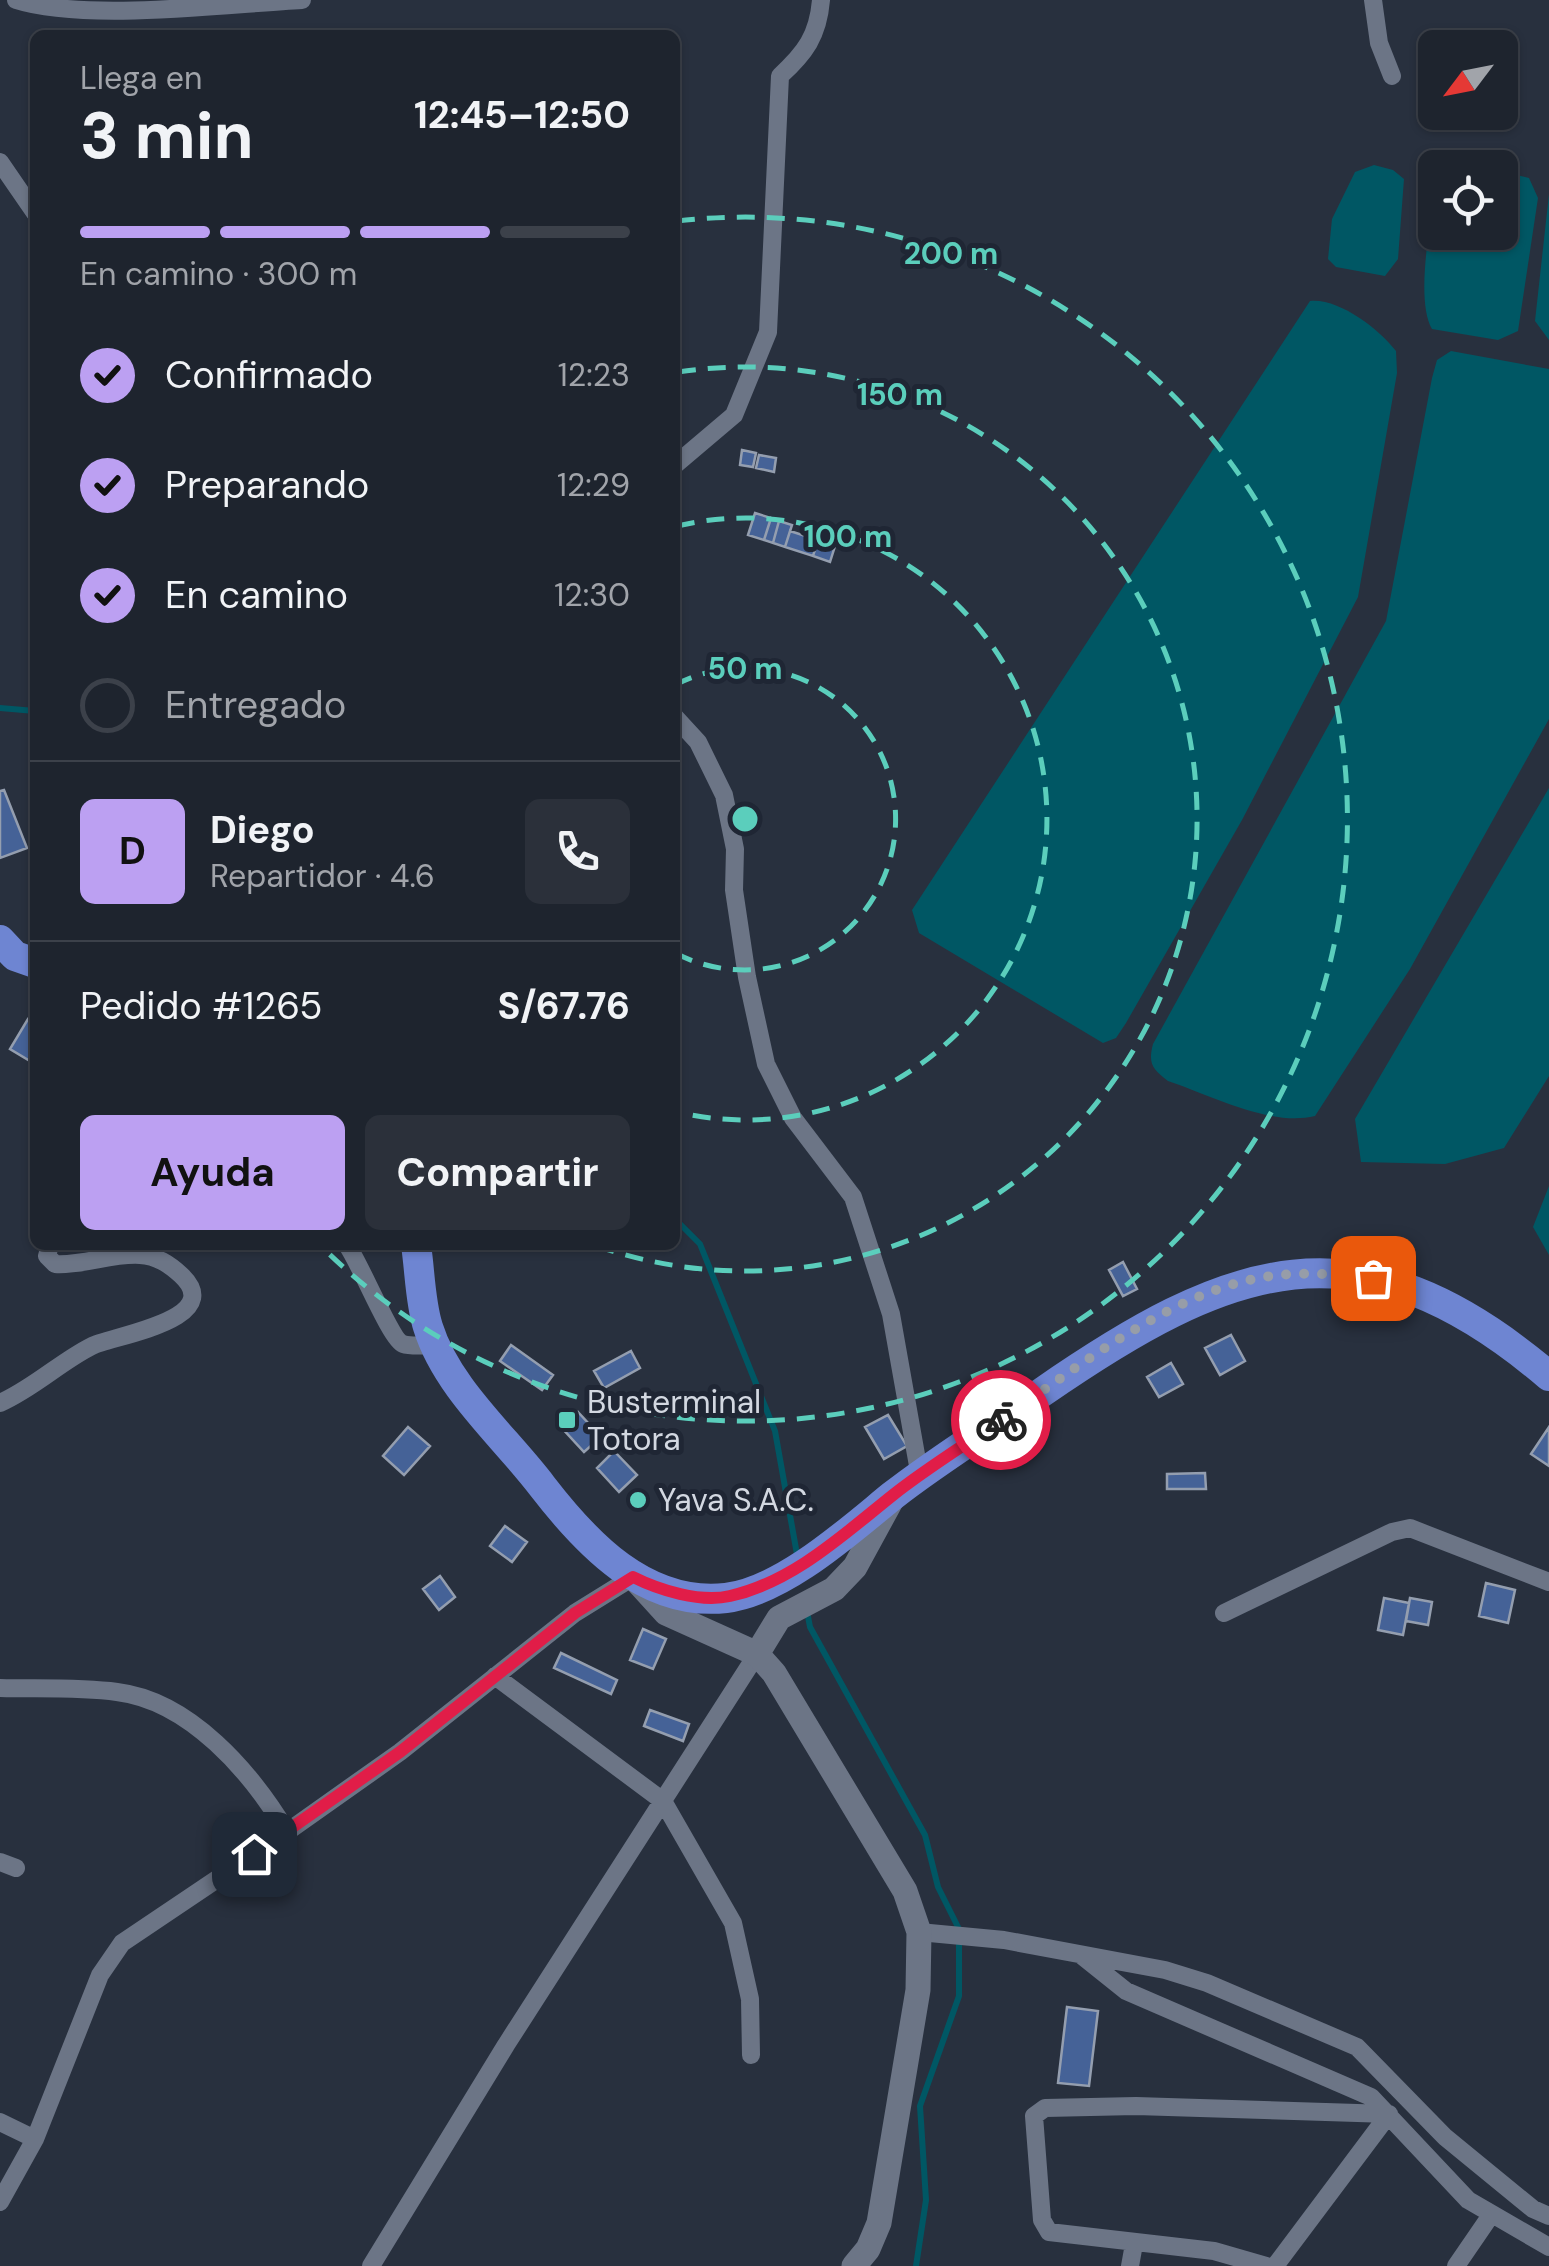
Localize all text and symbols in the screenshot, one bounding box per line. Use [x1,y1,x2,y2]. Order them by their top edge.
north arrow [1418,30,1518,130]
map controls [1418,30,1518,250]
text: Llega en [80,57,202,99]
text: 12:45–12:50 [414,90,630,140]
text: 3 min [80,94,254,178]
button: locate [1418,150,1518,250]
text: 200 m [904,234,998,273]
text: En camino · 300 m [80,253,357,295]
icon: check [80,348,135,403]
text: Confirmado [165,350,373,400]
text: 12:23 [558,354,630,396]
text: 150 m [857,375,943,414]
icon: check [80,458,135,513]
text: Preparando [165,460,369,510]
text: 12:29 [557,464,630,506]
text: 100 m [804,517,892,556]
icon: check [80,568,135,623]
text: En camino [165,570,348,620]
text: 12:30 [554,574,630,616]
text: 50 m [707,649,783,688]
text: Entregado [165,680,346,730]
button: phone [525,799,630,904]
centre of rings [727,801,763,837]
text: Diego [210,805,315,855]
text: D [119,826,146,876]
text: Repartidor · 4.6 [210,855,435,897]
text: Pedido #1265 [80,981,323,1031]
text: S/67.76 [497,981,630,1031]
button: Ayuda [80,1115,345,1230]
button: Compartir [365,1115,630,1230]
pin [1331,1236,1416,1321]
icon: bag [1346,1251,1401,1306]
courier [951,1370,1051,1470]
place label: Busterminal Totora [587,1381,761,1460]
icon: bike [974,1393,1029,1448]
marker: Busterminal Totora [556,1409,578,1431]
place label: Yava S.A.C. [658,1479,814,1521]
marker: Yava S.A.C. [627,1489,649,1511]
pin [212,1812,297,1897]
icon: home [227,1827,282,1882]

